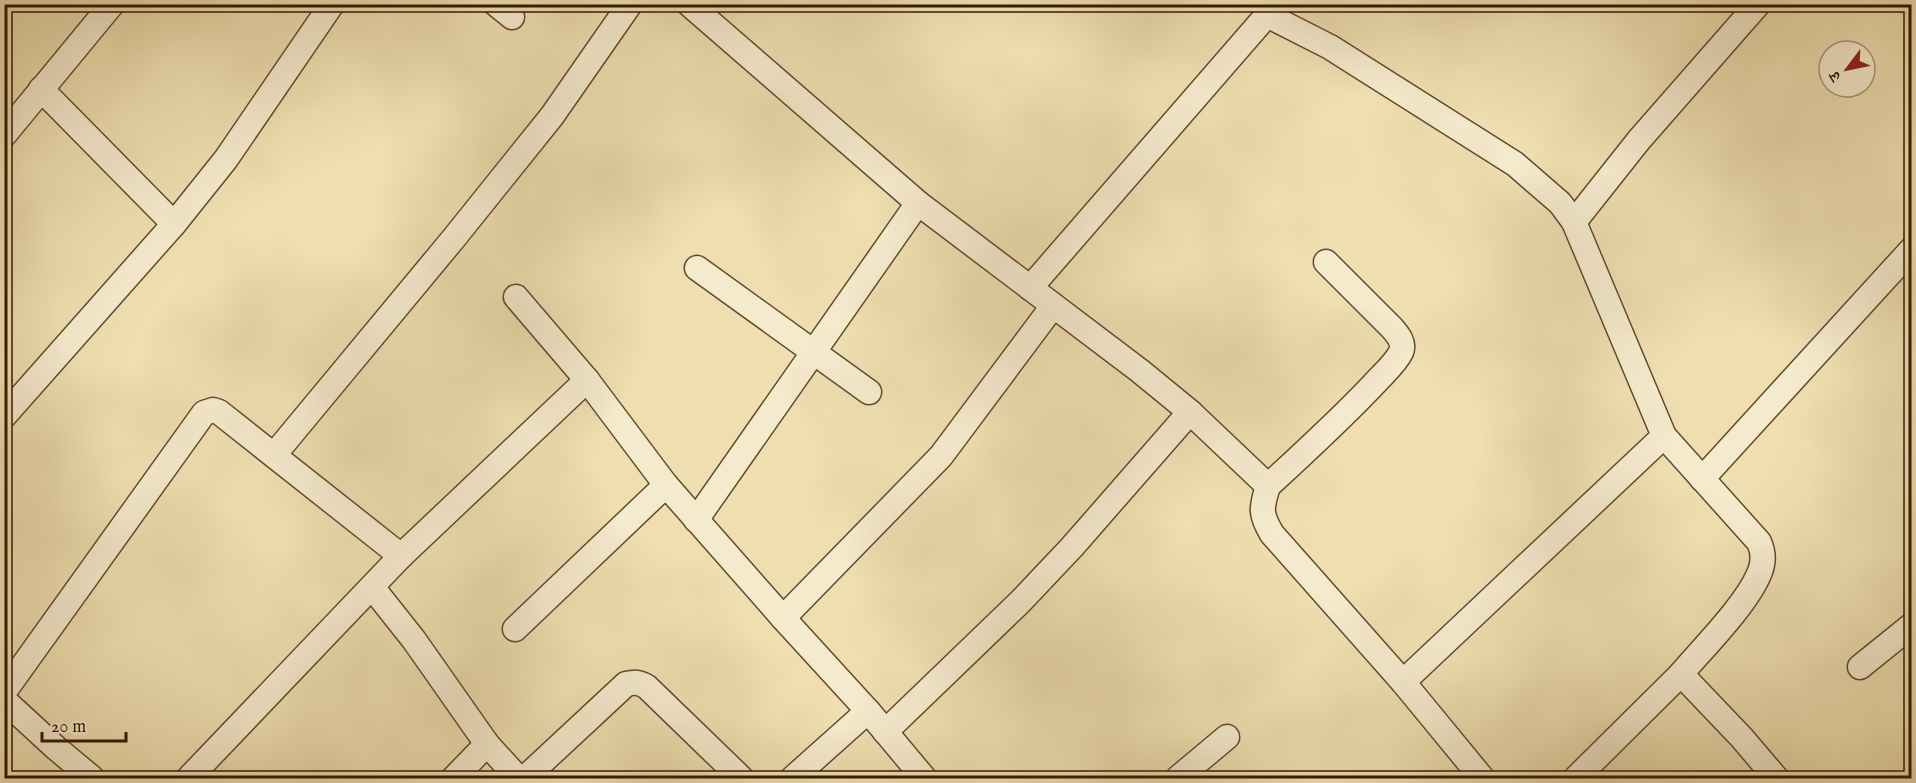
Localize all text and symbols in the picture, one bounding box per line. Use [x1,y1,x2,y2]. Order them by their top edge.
north arrow [1817,39,1877,99]
text: उ [1824,66,1847,85]
scale bar [42,705,126,743]
text: 20 m [51,716,86,739]

